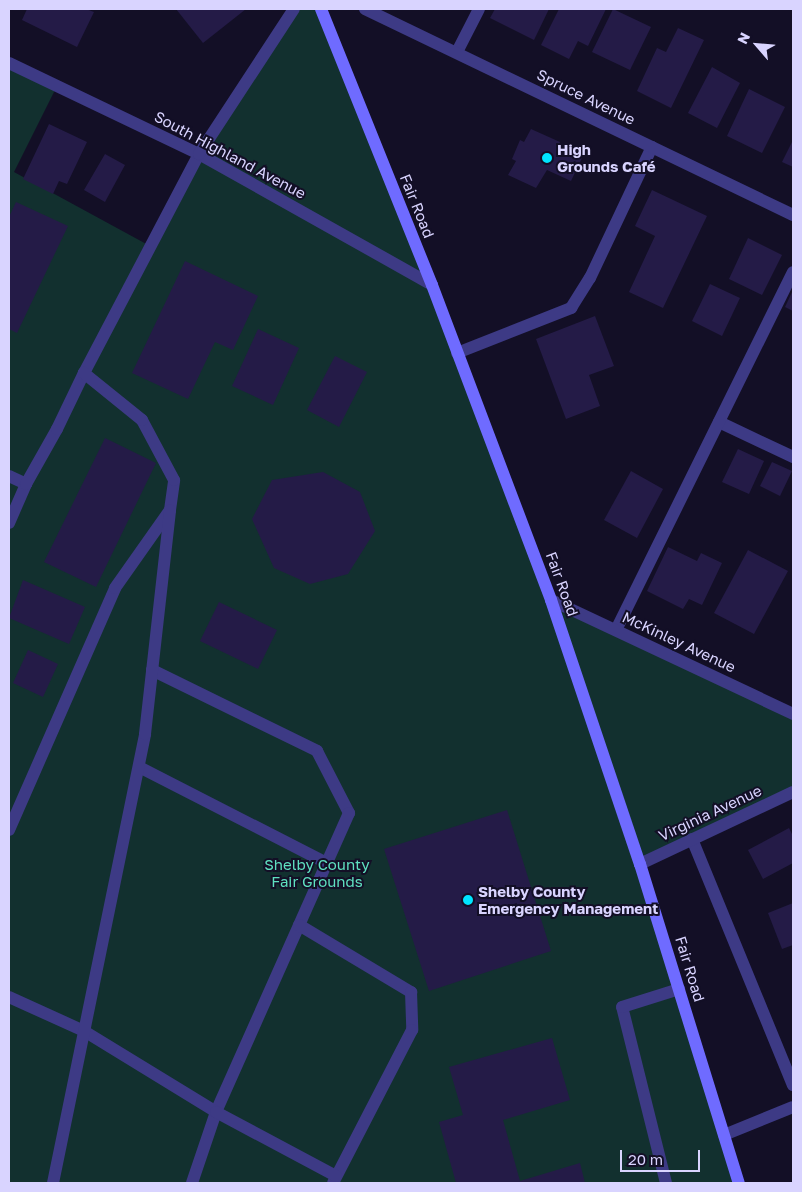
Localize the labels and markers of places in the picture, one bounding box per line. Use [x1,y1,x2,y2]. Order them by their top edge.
place label: High Grounds Café [557,140,656,175]
marker: High Grounds Café [541,152,553,164]
place label: Shelby County Emergency Management [478,882,658,917]
marker: Shelby County Emergency Management [462,894,474,906]

